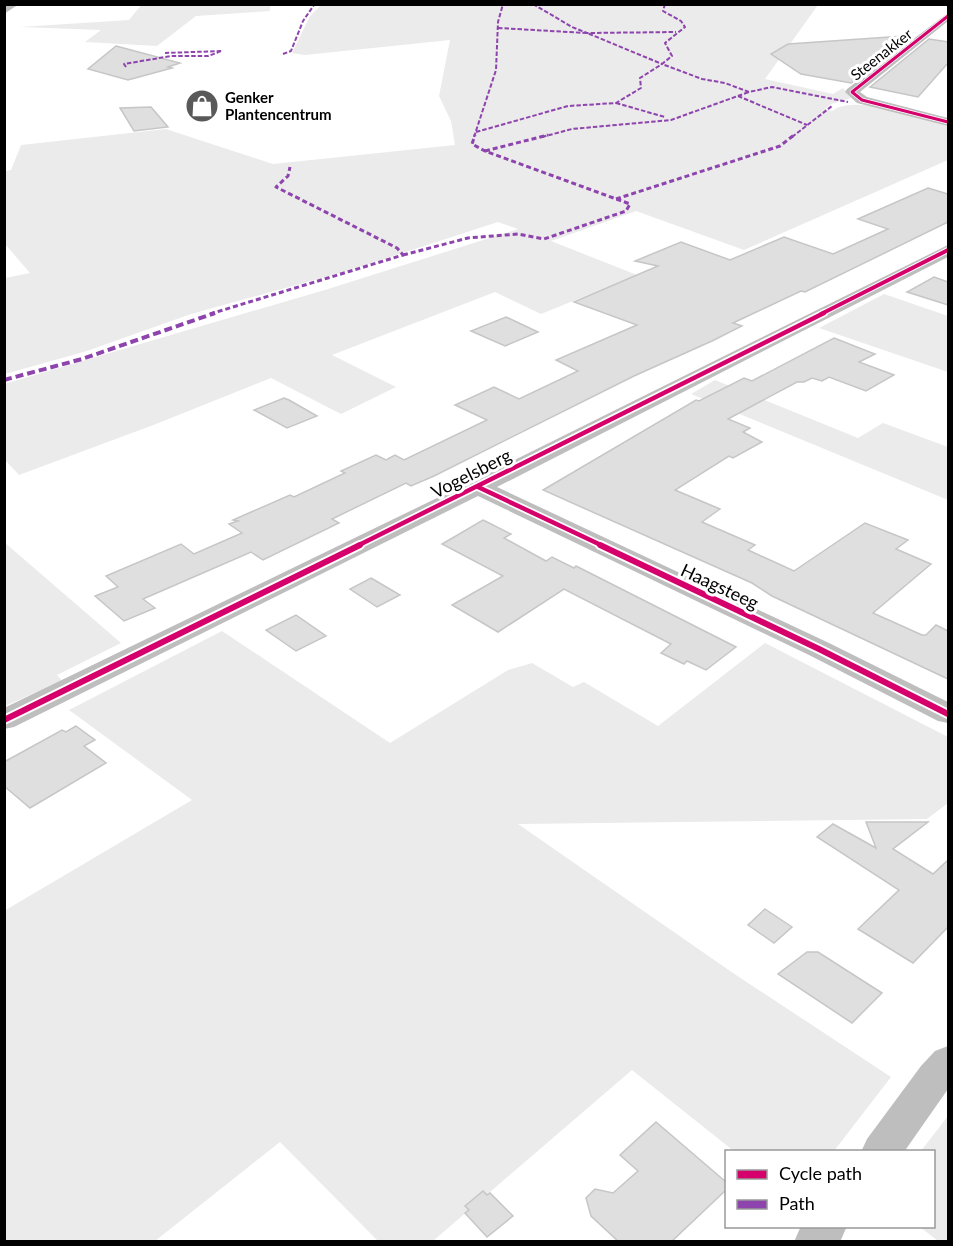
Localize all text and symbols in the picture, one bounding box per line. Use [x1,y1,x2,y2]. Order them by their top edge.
street label: Steenakker [847,24,916,84]
shop icon: Genker Plantencentrum [184,88,220,124]
place label: Genker Plantencentrum [225,88,332,123]
street label: Vogelsberg [427,443,515,503]
street label: Haagsteeg [678,558,762,614]
legend [725,1150,935,1228]
text: Cycle path [779,1162,862,1184]
text: Path [779,1192,815,1214]

